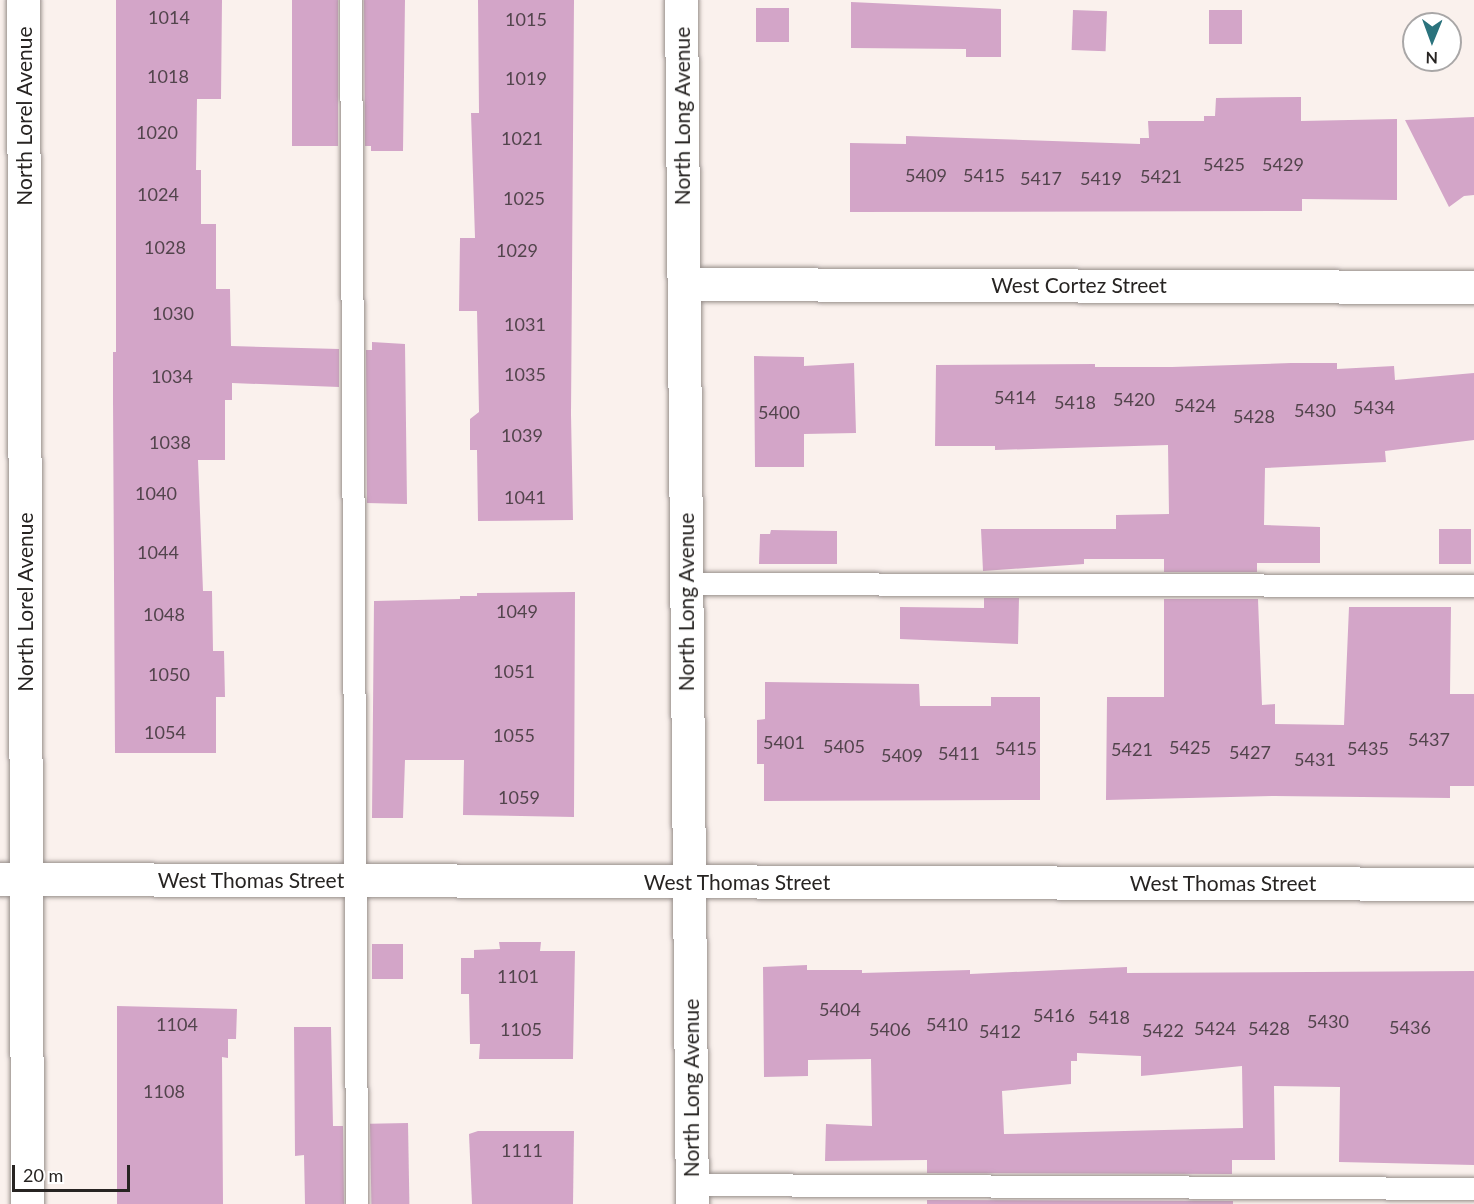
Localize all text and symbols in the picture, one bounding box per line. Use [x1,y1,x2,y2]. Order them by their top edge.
house number: 1014 [148,6,190,28]
house number: 1015 [505,8,547,30]
north arrow [1402,12,1462,72]
street label: North Lorel Avenue [11,26,37,206]
street label: North Long Avenue [669,26,695,206]
text: N [1425,49,1438,68]
house number: 1018 [147,65,189,87]
house number: 1019 [505,67,547,89]
house number: 1020 [136,121,178,143]
house number: 1021 [501,127,543,149]
house number: 5425 [1203,153,1245,175]
house number: 5429 [1262,153,1304,175]
house number: 5409 [905,164,947,186]
house number: 5415 [963,164,1005,186]
house number: 5421 [1140,165,1182,187]
house number: 5417 [1020,167,1062,189]
house number: 5419 [1080,167,1122,189]
house number: 1024 [137,183,179,205]
house number: 1025 [503,187,545,209]
house number: 1028 [144,236,186,258]
house number: 1029 [496,239,538,261]
street label: West Cortez Street [991,272,1167,298]
house number: 1030 [152,302,194,324]
house number: 1031 [504,313,546,335]
house number: 1035 [504,363,546,385]
house number: 1034 [151,365,193,387]
house number: 5414 [994,386,1036,408]
house number: 5420 [1113,388,1155,410]
house number: 5418 [1054,391,1096,413]
house number: 5424 [1174,394,1216,416]
house number: 5434 [1353,396,1395,418]
house number: 5430 [1294,399,1336,421]
house number: 5400 [758,401,800,423]
house number: 5428 [1233,405,1275,427]
house number: 1039 [501,424,543,446]
house number: 1038 [149,431,191,453]
house number: 1040 [135,482,177,504]
house number: 1041 [504,486,546,508]
street label: North Lorel Avenue [12,512,38,692]
street label: North Long Avenue [673,512,699,692]
house number: 1044 [137,541,179,563]
house number: 1049 [496,600,538,622]
house number: 1048 [143,603,185,625]
house number: 1051 [493,660,535,682]
house number: 1050 [148,663,190,685]
house number: 1054 [144,721,186,743]
house number: 1055 [493,724,535,746]
house number: 5437 [1408,728,1450,750]
house number: 5401 [763,731,805,753]
house number: 5405 [823,735,865,757]
house number: 5425 [1169,736,1211,758]
house number: 5415 [995,737,1037,759]
house number: 5435 [1347,737,1389,759]
house number: 5421 [1111,738,1153,760]
house number: 5427 [1229,741,1271,763]
house number: 5411 [938,742,980,764]
house number: 5409 [881,744,923,766]
house number: 5431 [1294,748,1336,770]
house number: 1059 [498,786,540,808]
street label: West Thomas Street [158,867,344,893]
street label: West Thomas Street [644,869,830,895]
street label: West Thomas Street [1130,870,1316,896]
house number: 1101 [497,965,539,987]
street label: North Long Avenue [678,998,704,1178]
house number: 5404 [819,998,861,1020]
house number: 5416 [1033,1004,1075,1026]
house number: 5418 [1088,1006,1130,1028]
house number: 5430 [1307,1010,1349,1032]
house number: 1104 [156,1013,198,1035]
house number: 5410 [926,1013,968,1035]
house number: 5436 [1389,1016,1431,1038]
house number: 5424 [1194,1017,1236,1039]
house number: 5428 [1248,1017,1290,1039]
house number: 1105 [500,1018,542,1040]
house number: 5406 [869,1018,911,1040]
house number: 5422 [1142,1019,1184,1041]
house number: 5412 [979,1020,1021,1042]
house number: 1108 [143,1080,185,1102]
house number: 1111 [501,1139,543,1161]
scale bar [15,1153,134,1191]
text: 20 m [23,1164,63,1186]

